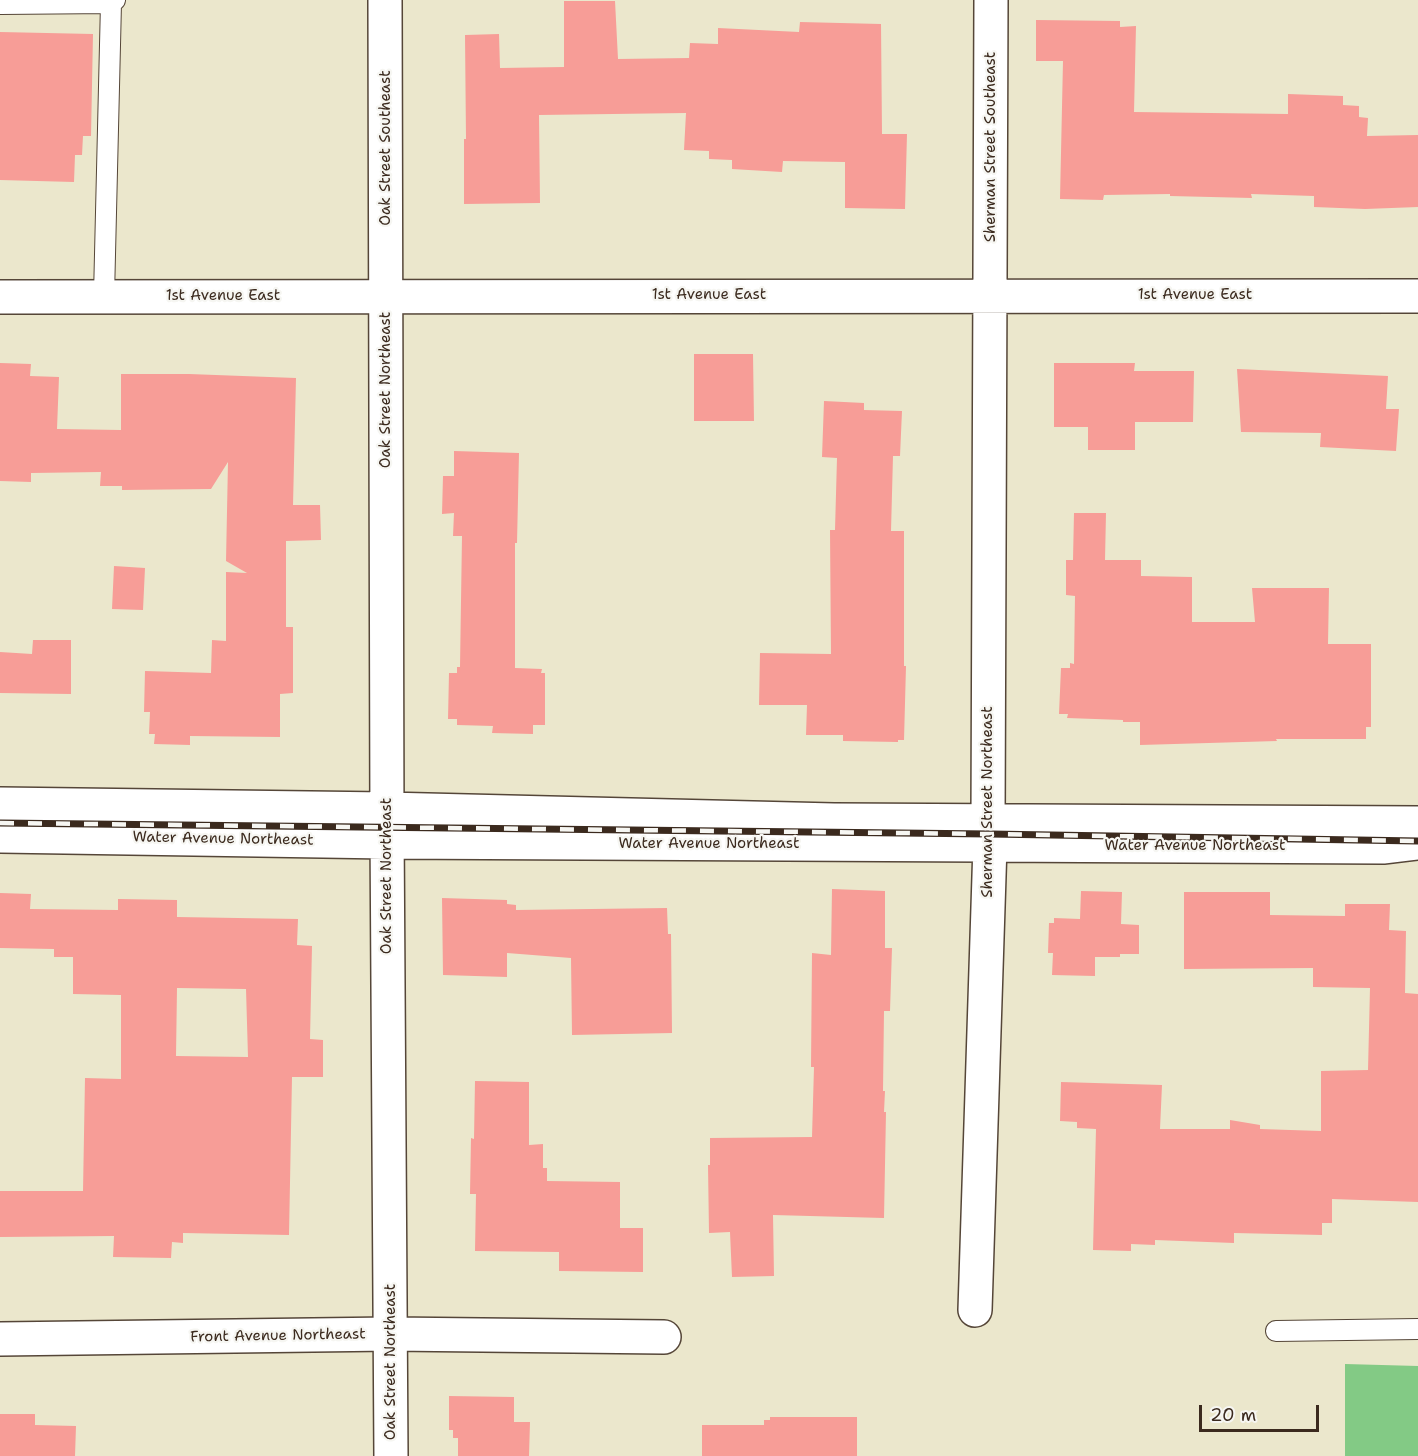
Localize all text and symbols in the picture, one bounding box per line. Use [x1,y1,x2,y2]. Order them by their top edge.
street label: Sherman Street Southeast [982,52,1000,242]
street label: Oak Street Southeast [377,70,395,226]
street label: 1st Avenue East [652,286,766,304]
street label: 1st Avenue East [1138,286,1252,304]
street label: 1st Avenue East [166,287,280,305]
street label: Oak Street Northeast [377,312,395,468]
street label: Sherman Street Northeast [979,706,997,898]
street label: Oak Street Northeast [378,798,396,954]
street label: Water Avenue Northeast [132,828,314,850]
street label: Water Avenue Northeast [618,835,800,853]
street label: Water Avenue Northeast [1104,837,1286,855]
street label: Oak Street Northeast [382,1284,400,1440]
street label: Front Avenue Northeast [190,1325,366,1347]
scale bar [1202,1393,1322,1431]
text: 20 m [1210,1403,1256,1427]

